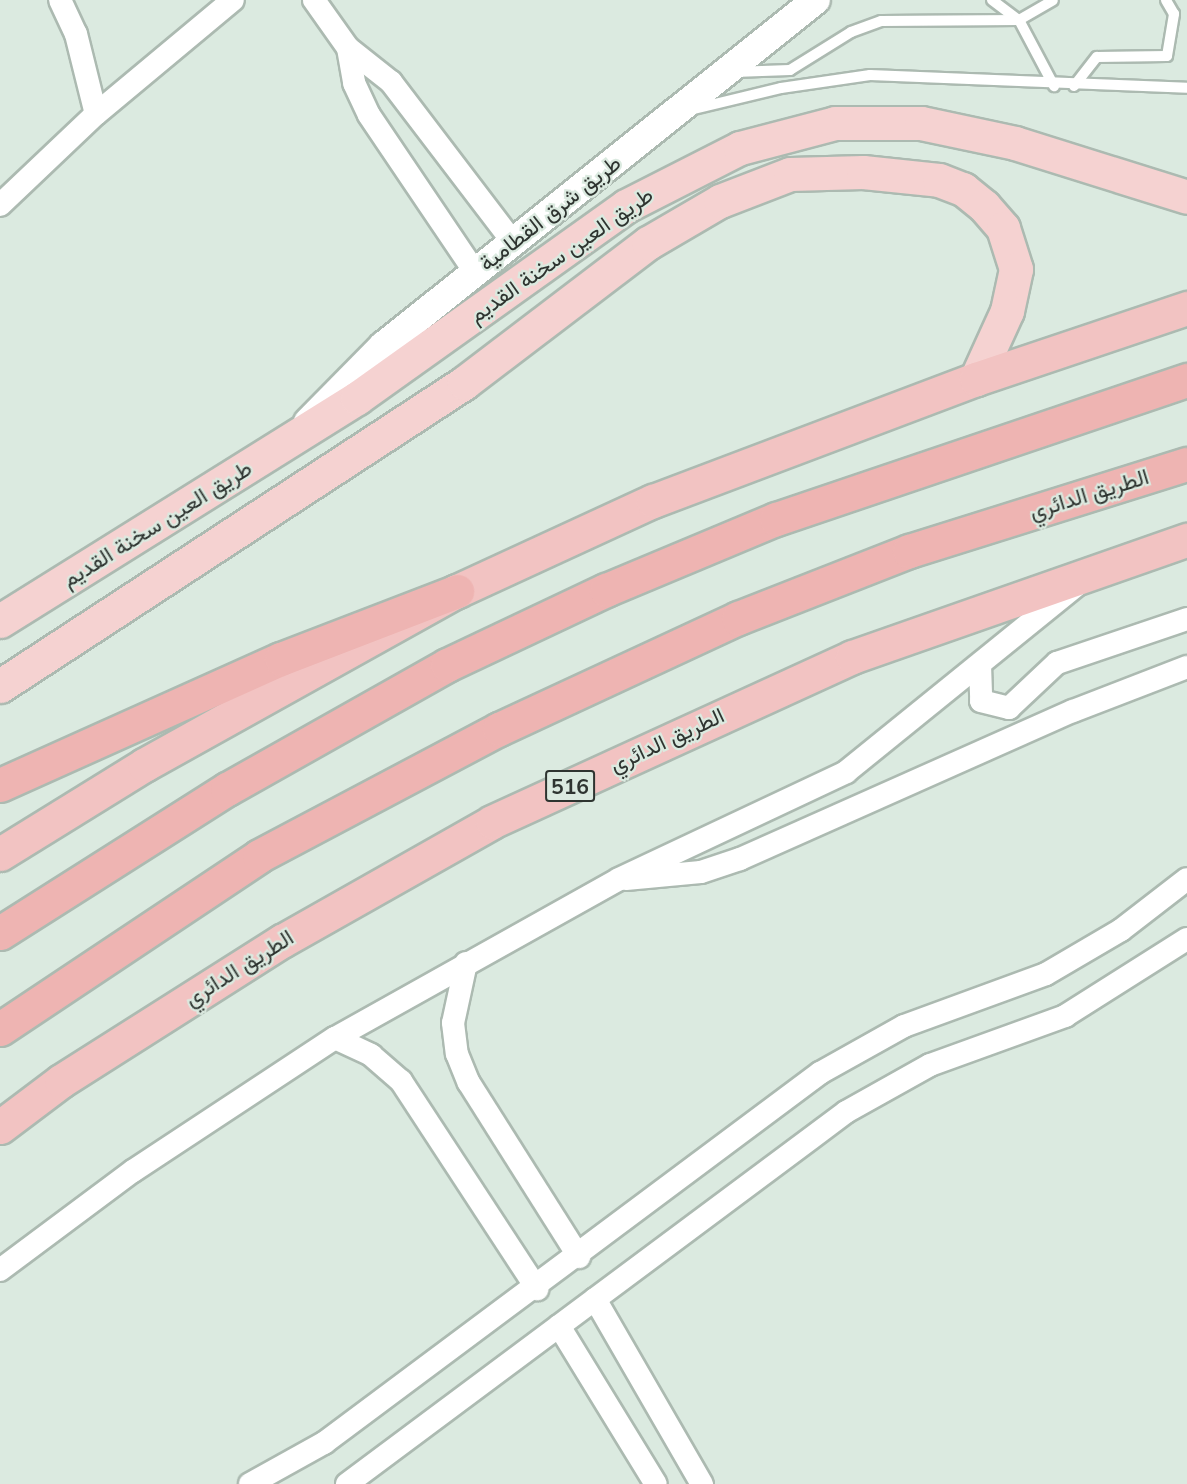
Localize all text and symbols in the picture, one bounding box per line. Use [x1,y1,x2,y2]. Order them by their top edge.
street label: طريق شرق القطامية [474,149,626,277]
street label: طريق العين سخنة القديم [464,182,658,328]
street label: طريق العين سخنة القديم [57,455,257,593]
street label: الطريق الدائري [1026,463,1152,525]
street label: الطريق الدائري [606,702,728,778]
road number: 516 [544,768,596,804]
street label: الطريق الدائري [180,924,298,1012]

